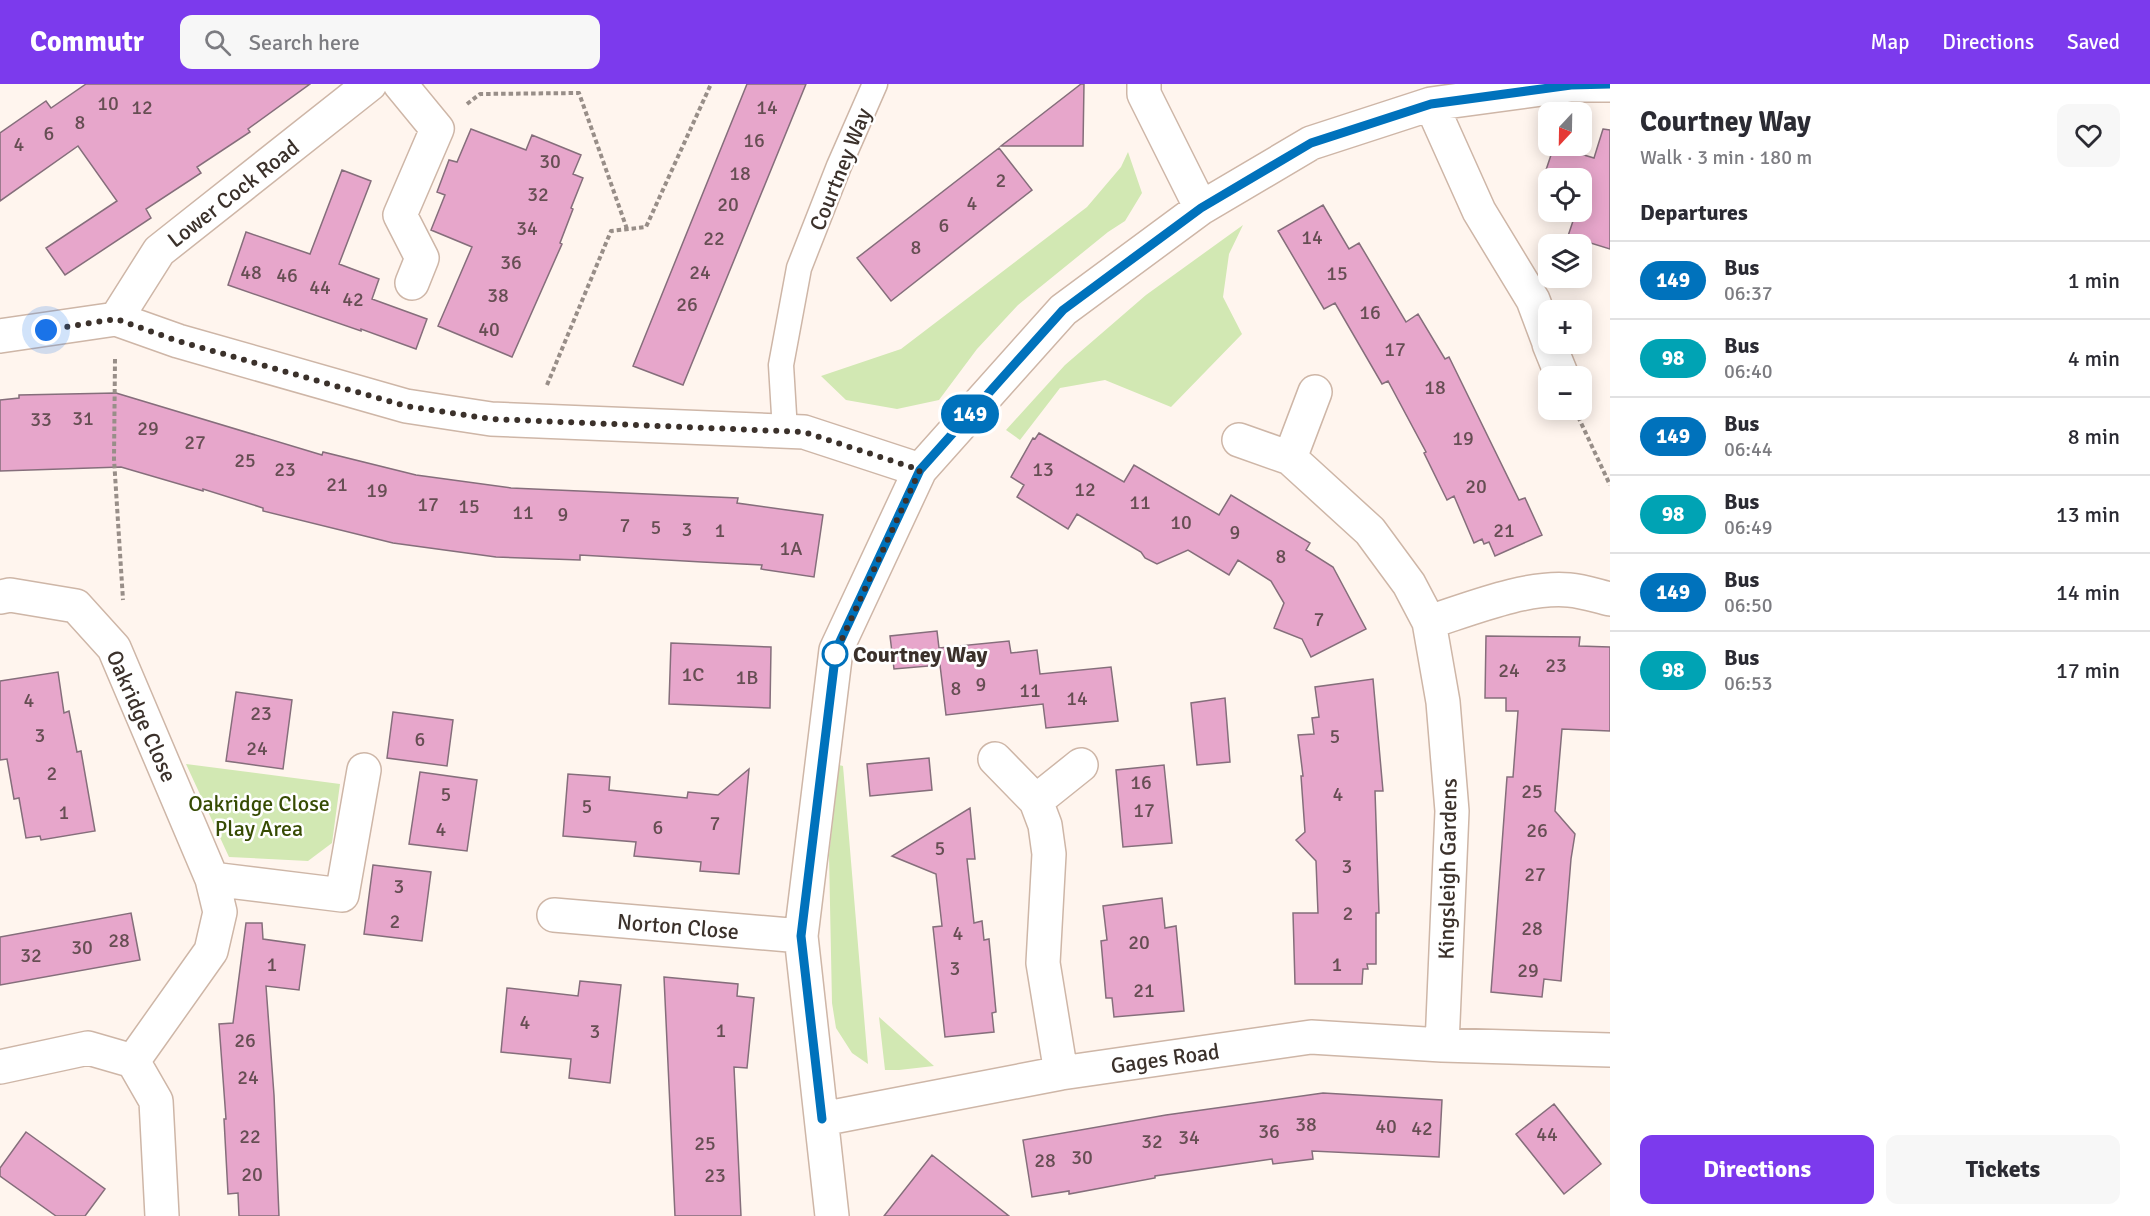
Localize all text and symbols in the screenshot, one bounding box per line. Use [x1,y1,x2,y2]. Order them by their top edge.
search box [180,15,600,69]
text: Commutr [30,25,144,59]
icon: search [201,26,234,59]
text: Search here [249,29,360,56]
text: Map [1871,29,1909,55]
text: Directions [1942,29,2034,55]
text: Saved [2067,29,2120,55]
house number: 10 [97,91,119,116]
house number: 12 [131,95,153,120]
house number: 14 [756,95,778,120]
north arrow [1538,102,1592,156]
map controls [1538,102,1592,420]
street label: Courtney Way [804,103,878,234]
button: heart [2057,104,2120,167]
text: Courtney Way [1640,105,1811,139]
house number: 8 [75,110,85,135]
house number: 6 [44,121,54,146]
house number: 16 [743,128,765,153]
house number: 4 [14,132,25,157]
street label: Lower Cock Road [162,134,305,253]
text: Walk · 3 min · 180 m [1640,145,1812,170]
house number: 30 [539,149,561,174]
house number: 18 [729,161,751,186]
house number: 2 [996,168,1006,193]
button: locate [1538,168,1592,222]
house number: 32 [527,182,549,207]
house number: 4 [967,191,978,216]
house number: 20 [717,192,739,217]
text: Departures [1640,199,1748,226]
house number: 6 [939,213,949,238]
house number: 34 [516,216,538,241]
house number: 14 [1301,225,1323,250]
house number: 22 [703,226,725,251]
button: layers [1538,234,1592,288]
house number: 8 [911,235,921,260]
house number: 36 [500,250,522,275]
text: Bus [1724,254,1759,281]
house number: 48 [240,260,262,285]
house number: 24 [689,260,711,285]
house number: 15 [1326,261,1348,286]
house number: 46 [276,263,298,288]
text: 149 [1656,267,1690,293]
text: 1 min [2068,267,2120,294]
house number: 44 [309,275,331,300]
text: 06:37 [1724,281,1773,306]
house number: 38 [487,283,509,308]
house number: 42 [342,287,364,312]
house number: 26 [676,292,698,317]
house number: 16 [1359,300,1381,325]
button: + [1538,300,1592,354]
your location [31,315,61,345]
house number: 40 [478,317,500,342]
text: Bus [1724,332,1759,359]
house number: 17 [1384,337,1406,362]
text: 98 [1662,345,1684,371]
text: 4 min [2068,345,2120,372]
text: 06:40 [1724,359,1773,384]
button: − [1538,366,1592,420]
house number: 18 [1424,375,1446,400]
line badge: 149 [936,394,1004,434]
text: 149 [953,401,987,427]
house number: 31 [72,406,94,431]
house number: 33 [30,407,52,432]
text: Bus [1724,410,1759,437]
house number: 29 [137,416,159,441]
text: 149 [1656,423,1690,449]
text: 8 min [2068,423,2120,450]
house number: 19 [1452,426,1474,451]
house number: 27 [184,430,206,455]
text: 06:44 [1724,437,1773,462]
house number: 25 [234,448,256,473]
house number: 23 [274,457,296,482]
house number: 13 [1032,457,1054,482]
house number: 21 [326,472,348,497]
house number: 20 [1465,474,1487,499]
house number: 12 [1074,477,1096,502]
house number: 19 [366,478,388,503]
text: Bus [1724,488,1759,515]
house number: 11 [1129,490,1151,515]
house number: 17 [417,492,439,517]
house number: 15 [458,494,480,519]
house number: 11 [512,500,534,525]
text: 98 [1662,501,1684,527]
text: 13 min [2056,501,2120,528]
house number: 9 [558,502,568,527]
house number: 10 [1170,510,1192,535]
house number: 7 [620,513,630,538]
house number: 5 [651,515,661,540]
text: 06:49 [1724,515,1773,540]
house number: 3 [682,517,692,542]
house number: 1 [715,518,725,543]
house number: 21 [1493,518,1515,543]
house number: 9 [1230,520,1240,545]
house number: 1A [779,536,803,561]
house number: 8 [1276,544,1286,569]
text: Bus [1724,566,1759,593]
text: 149 [1656,579,1690,605]
text: 14 min [2056,579,2120,606]
text: 06:50 [1724,593,1773,618]
house number: 7 [1314,607,1324,632]
marker: Courtney Way [822,641,848,667]
place label: Courtney Way [853,641,987,668]
text: Bus [1724,644,1759,671]
street label: Oakridge Close [100,646,183,786]
house number: 23 [1545,653,1567,678]
text: 98 [1662,657,1684,683]
text: 17 min [2056,657,2120,684]
house number: 24 [1498,658,1520,683]
house number: 1C [682,662,704,687]
house number: 1B [736,665,758,690]
text: 06:53 [1724,671,1773,696]
house number: 9 [976,672,986,697]
house number: 8 [951,676,961,701]
house number: 11 [1019,678,1041,703]
house number: 14 [1066,686,1088,711]
house number: 4 [24,688,35,713]
house number: 23 [250,701,272,726]
house number: 3 [35,723,45,748]
house number: 5 [1330,724,1340,749]
house number: 6 [415,727,425,752]
house number: 24 [246,736,268,761]
house number: 2 [47,761,57,786]
house number: 16 [1130,770,1152,795]
street label: Kingsleigh Gardens [1432,778,1463,960]
house number: 25 [1521,779,1543,804]
house number: 5 [441,782,451,807]
house number: 4 [1333,782,1344,807]
park label: Oakridge Close Play Area [188,790,330,842]
house number: 5 [582,794,592,819]
house number: 17 [1133,798,1155,823]
house number: 1 [59,800,69,825]
house number: 7 [710,811,720,836]
house number: 6 [653,815,663,840]
house number: 4 [436,817,447,842]
house number: 26 [1526,818,1548,843]
house number: 5 [935,836,945,861]
house number: 3 [1342,854,1352,879]
house number: 27 [1524,862,1546,887]
house number: 3 [394,874,404,899]
house number: 2 [1343,901,1353,926]
street label: Norton Close [616,908,740,945]
house number: 2 [390,909,400,934]
house number: 28 [1521,916,1543,941]
house number: 4 [953,921,964,946]
house number: 28 [108,928,130,953]
house number: 20 [1128,930,1150,955]
house number: 30 [71,935,93,960]
house number: 32 [20,943,42,968]
house number: 1 [267,952,277,977]
house number: 1 [1332,952,1342,977]
house number: 3 [950,956,960,981]
house number: 29 [1517,958,1539,983]
house number: 21 [1133,978,1155,1003]
house number: 4 [520,1010,531,1035]
house number: 1 [716,1018,726,1043]
house number: 3 [590,1019,600,1044]
house number: 26 [234,1028,256,1053]
street label: Gages Road [1109,1038,1221,1079]
house number: 24 [237,1065,259,1090]
house number: 38 [1295,1112,1317,1137]
house number: 40 [1375,1114,1397,1139]
house number: 42 [1411,1116,1433,1141]
house number: 36 [1258,1119,1280,1144]
house number: 44 [1536,1122,1558,1147]
house number: 22 [239,1124,261,1149]
house number: 34 [1178,1125,1200,1150]
house number: 32 [1141,1129,1163,1154]
house number: 25 [694,1131,716,1156]
button: Directions [1640,1135,1874,1204]
button: Tickets [1886,1135,2120,1204]
house number: 30 [1071,1145,1093,1170]
house number: 28 [1034,1148,1056,1173]
house number: 20 [241,1162,263,1187]
house number: 23 [704,1163,726,1188]

